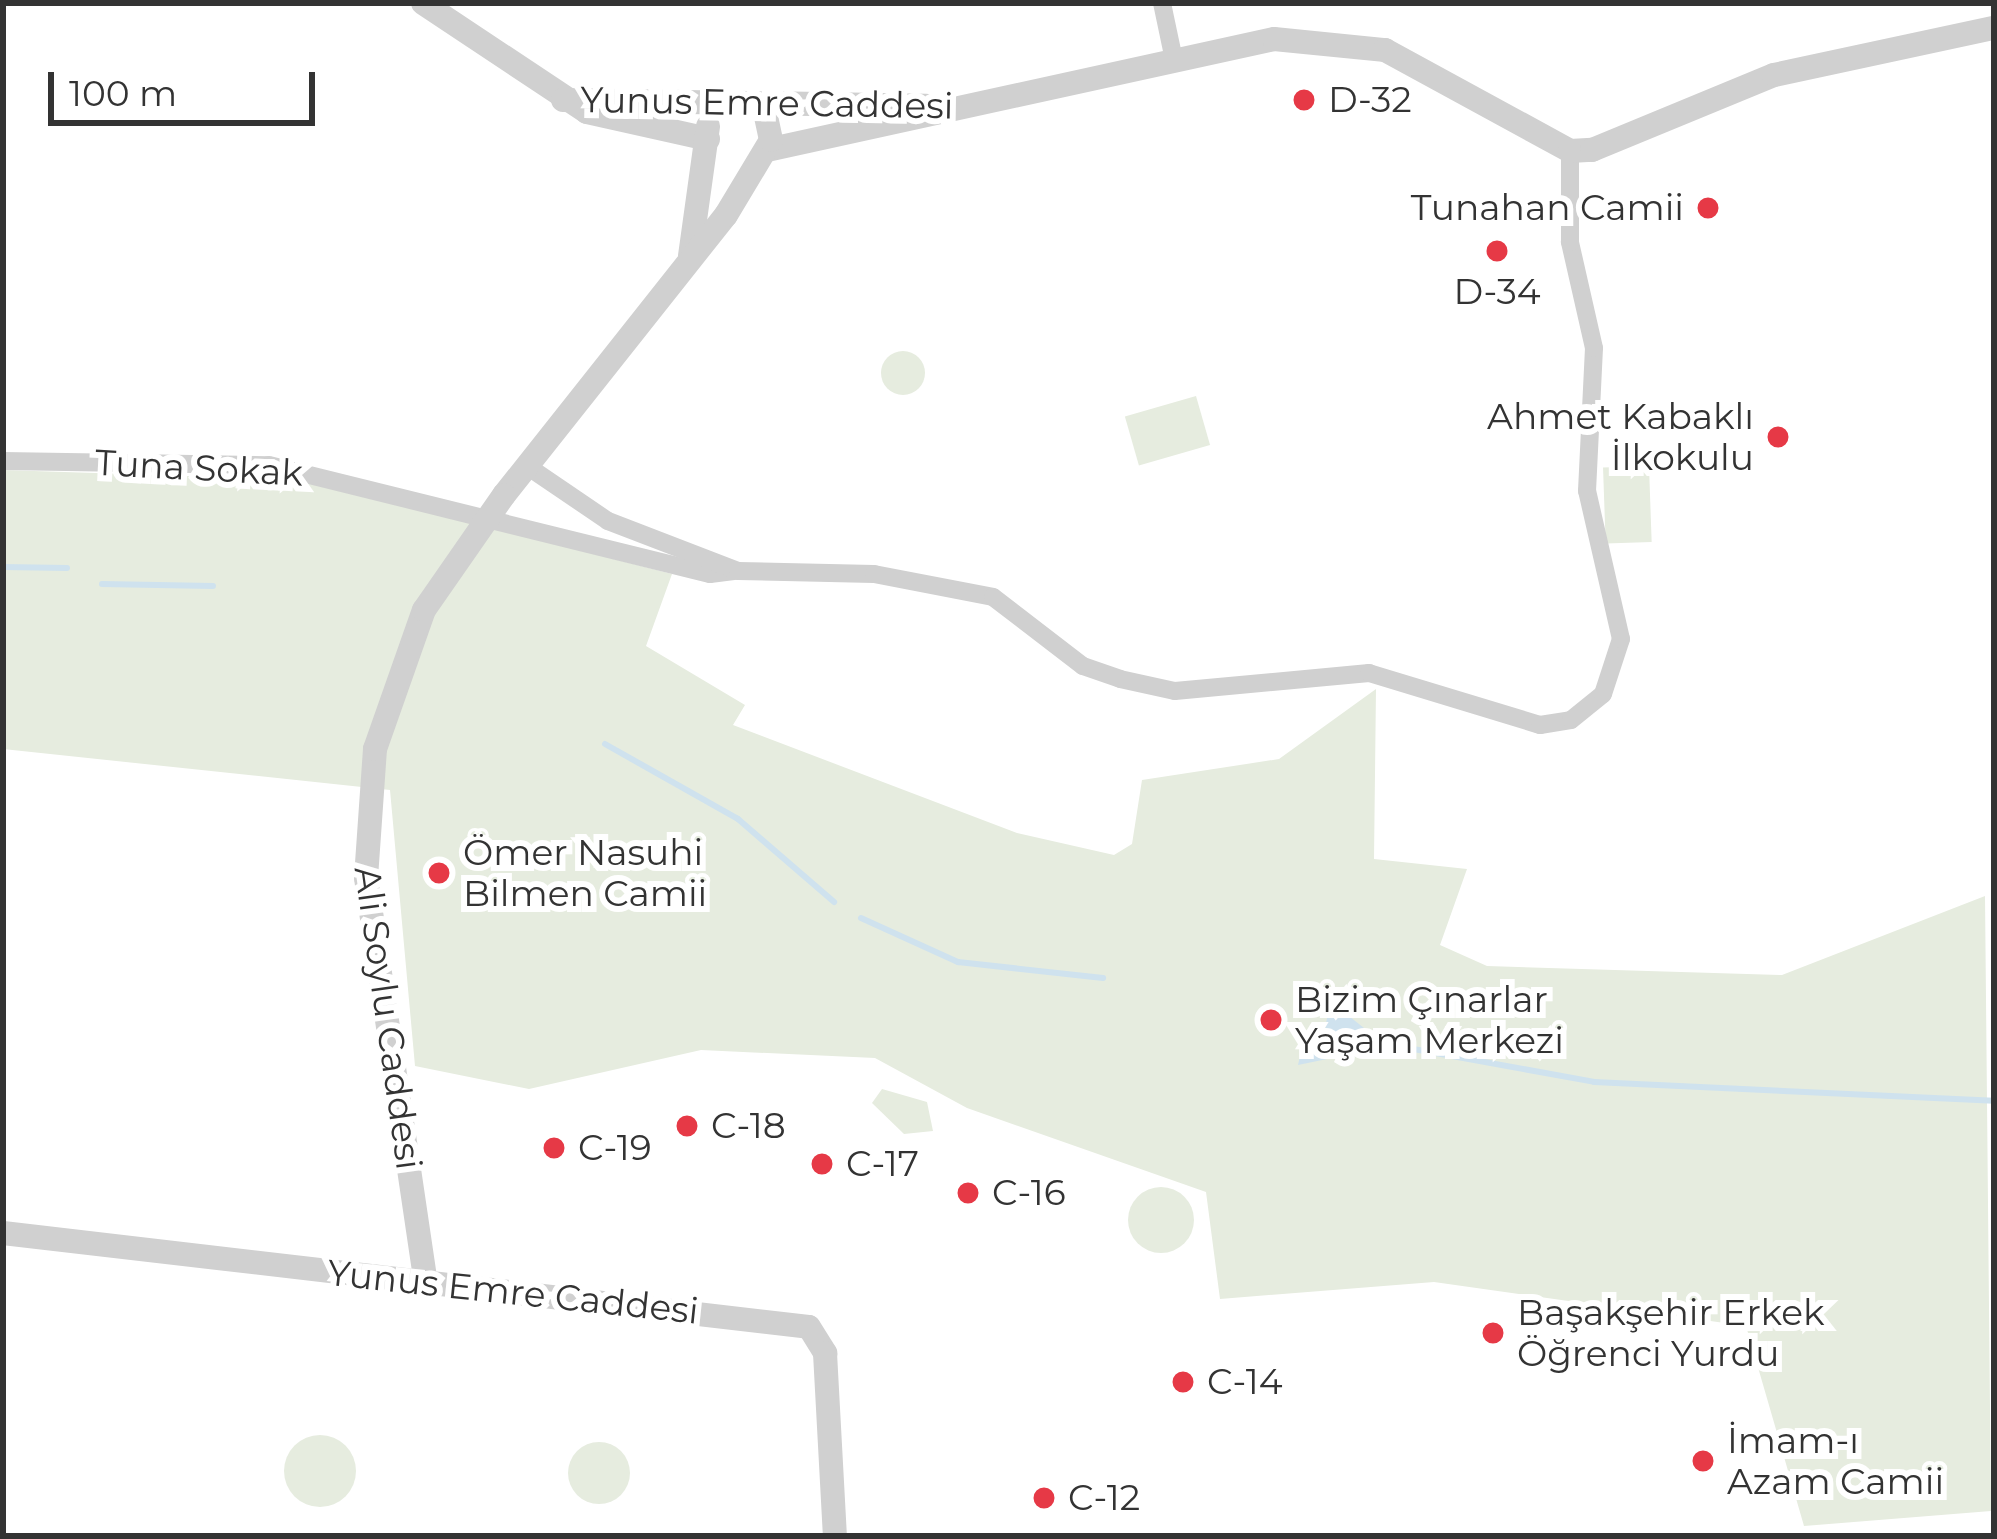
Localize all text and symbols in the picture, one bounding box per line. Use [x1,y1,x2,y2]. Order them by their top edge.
scale bar [54,48,321,122]
text: 100 m [69,71,177,115]
street label: Yunus Emre Caddesi [580,78,954,128]
place label: D-32 [1328,78,1412,122]
marker: D-32 [1291,87,1317,113]
place label: Tunahan Camii [1411,186,1684,230]
marker: Tunahan Camii [1695,195,1721,221]
marker: D-34 [1484,238,1510,264]
place label: D-34 [1453,270,1541,314]
place label: Ahmet Kabaklı İlkokulu [1487,394,1754,479]
marker: Ahmet Kabaklı İlkokulu [1765,424,1791,450]
street label: Tuna Sokak [94,441,304,495]
place label: Ömer Nasuhi Bilmen Camii [463,830,707,915]
marker: Ömer Nasuhi Bilmen Camii [426,860,452,886]
street label: Ali Soylu Caddesi [345,864,431,1172]
place label: Bizim Çınarlar Yaşam Merkezi [1295,977,1564,1062]
marker: Bizim Çınarlar Yaşam Merkezi [1258,1007,1284,1033]
place label: C-18 [711,1104,786,1148]
marker: C-18 [674,1113,700,1139]
place label: C-19 [578,1126,652,1170]
marker: C-19 [541,1135,567,1161]
place label: C-17 [846,1142,919,1186]
marker: C-17 [809,1151,835,1177]
place label: C-16 [992,1171,1066,1215]
marker: C-16 [955,1180,981,1206]
street label: Yunus Emre Caddesi [325,1251,701,1333]
place label: Başakşehir Erkek Öğrenci Yurdu [1517,1290,1825,1375]
marker: Başakşehir Erkek Öğrenci Yurdu [1480,1320,1506,1346]
place label: C-14 [1207,1360,1282,1404]
marker: C-14 [1170,1369,1196,1395]
place label: İmam-ı Azam Camii [1727,1418,1944,1503]
marker: İmam-ı Azam Camii [1690,1448,1716,1474]
place label: C-12 [1068,1476,1140,1520]
marker: C-12 [1031,1485,1057,1511]

